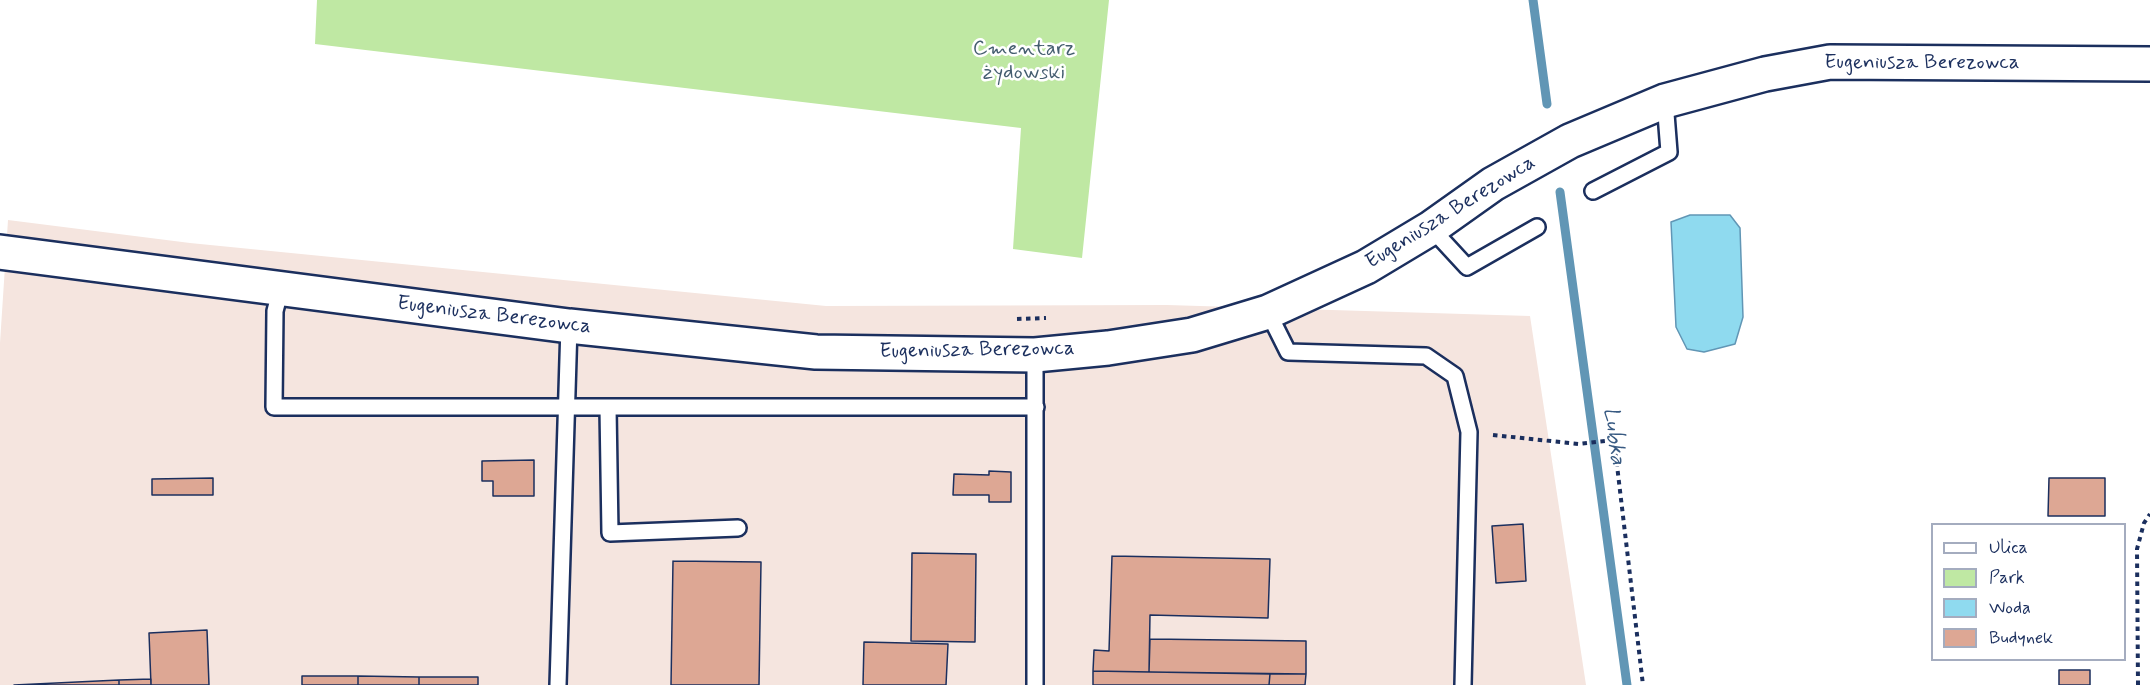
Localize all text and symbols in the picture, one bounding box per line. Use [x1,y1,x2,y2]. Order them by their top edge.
park label: Cmentarz żydowski [973,37,1075,87]
street label: Eugeniusza Berezowca [1824,51,2020,77]
street label: Eugeniusza Berezowca [1362,151,1540,275]
street label: Eugeniusza Berezowca [396,292,592,340]
street label: Eugeniusza Berezowca [879,337,1075,365]
water label: Lubka [1596,405,1630,467]
legend [1931,523,2126,661]
text: Ulica [1989,536,2028,560]
text: Park [1989,566,2025,590]
text: Woda [1989,596,2031,620]
text: Budynek [1989,626,2053,650]

